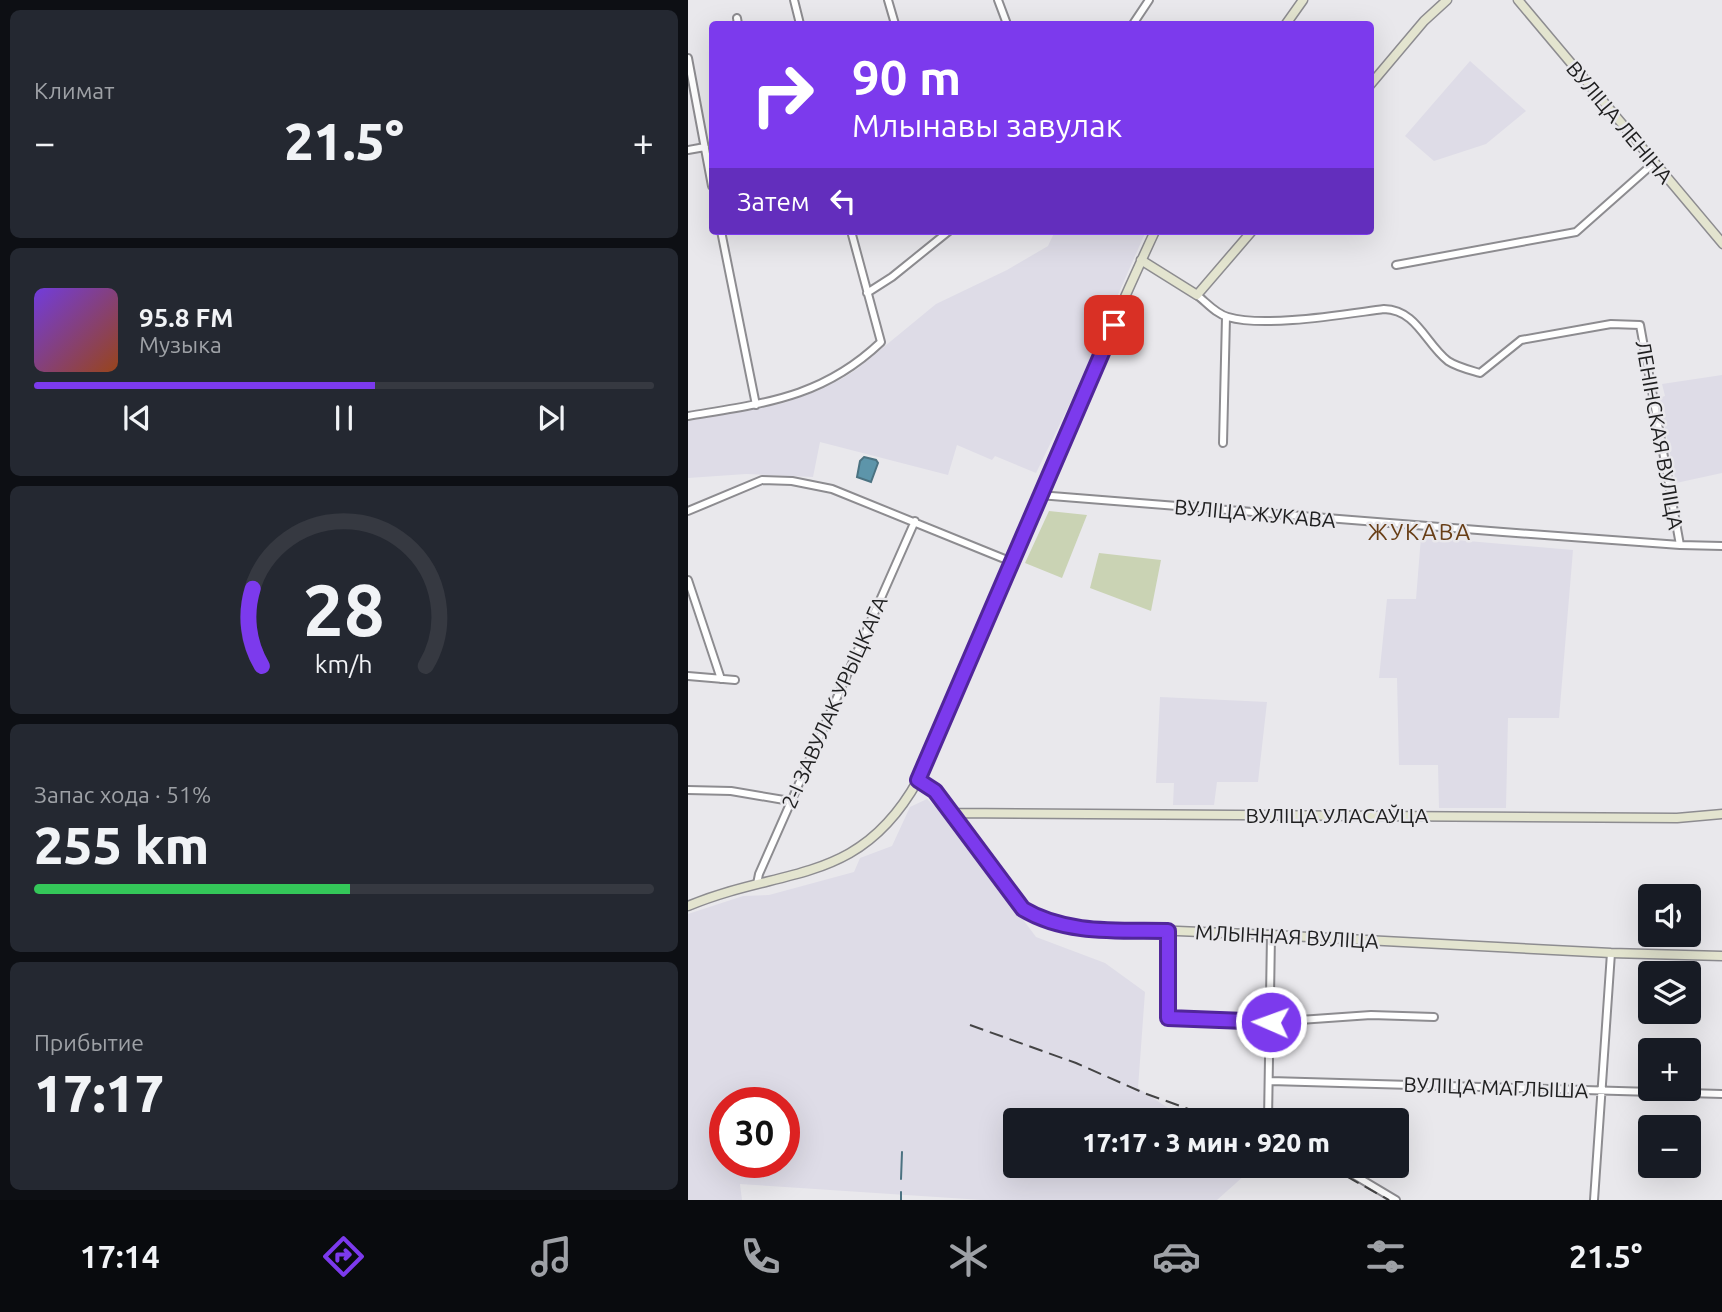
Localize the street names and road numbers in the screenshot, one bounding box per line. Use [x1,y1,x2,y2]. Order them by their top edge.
street label: ВУЛІЦА ЛЕНІНА [1562,56,1678,188]
street label: ЛЕНІНСКАЯ ВУЛІЦА [1632,339,1689,532]
street label: ВУЛІЦА ЖУКАВА [1173,494,1337,532]
street label: 2-І ЗАВУЛАК УРЫЦКАГА [776,592,892,812]
street label: ВУЛІЦА УЛАСАЎЦА [1246,803,1429,827]
street label: МЛЫННАЯ ВУЛІЦА [1194,919,1380,953]
street label: ВУЛІЦА МАГЛЫША [1403,1072,1589,1102]

